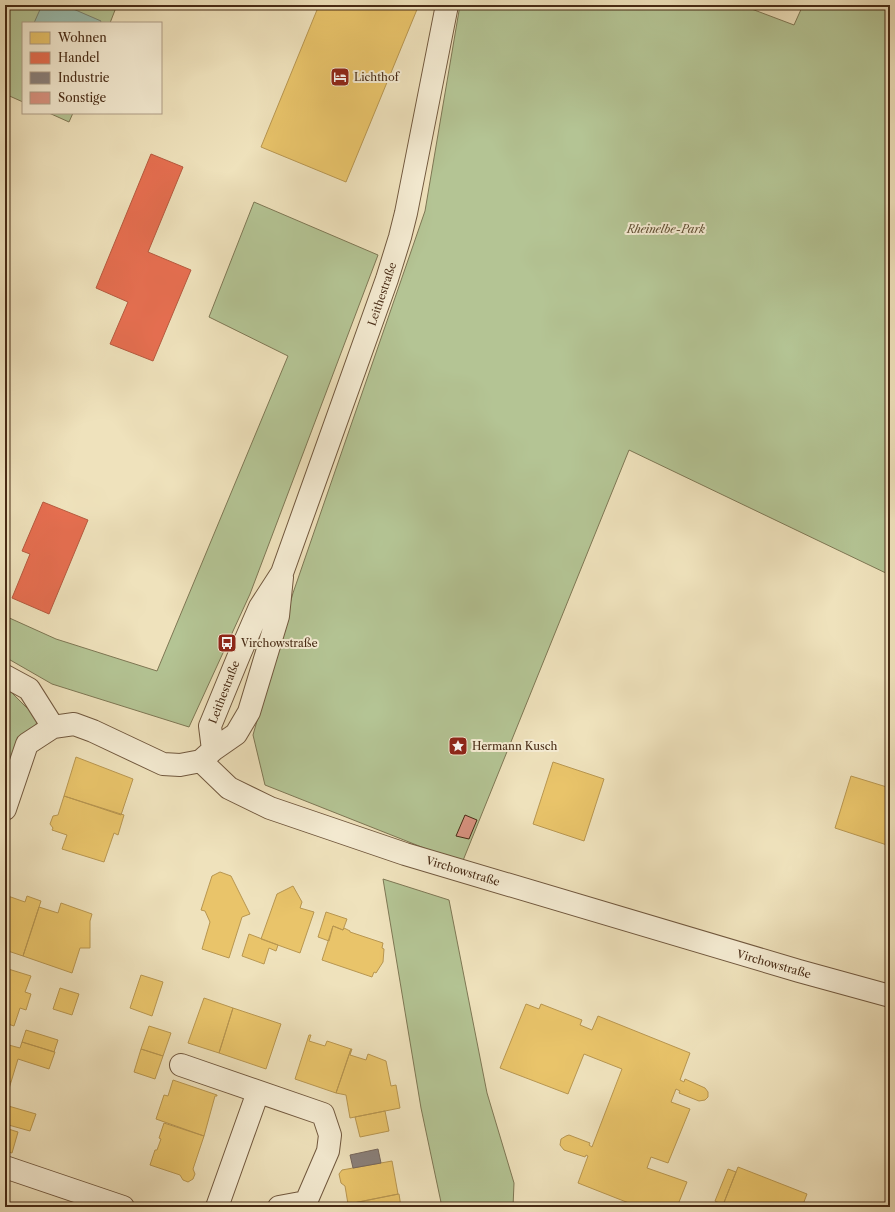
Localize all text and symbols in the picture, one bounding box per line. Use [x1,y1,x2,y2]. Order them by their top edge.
legend [22,22,162,114]
text: Wohnen [57,30,107,45]
text: Handel [58,50,100,65]
hotel icon: Lichthof [329,66,351,88]
text: Industrie [58,70,110,85]
place label: Lichthof [354,70,401,84]
text: Sonstige [58,90,106,105]
park label: Rheinelbe-Park [626,222,705,236]
street label: Leithestraße [365,260,399,328]
bus stop icon: Virchowstraße [216,632,238,654]
place label: Virchowstraße [240,636,318,650]
street label: Leithestraße [206,658,242,726]
place icon: Hermann Kusch [447,735,469,757]
place label: Hermann Kusch [472,739,558,753]
street label: Virchowstraße [423,853,502,889]
street label: Virchowstraße [734,946,813,981]

